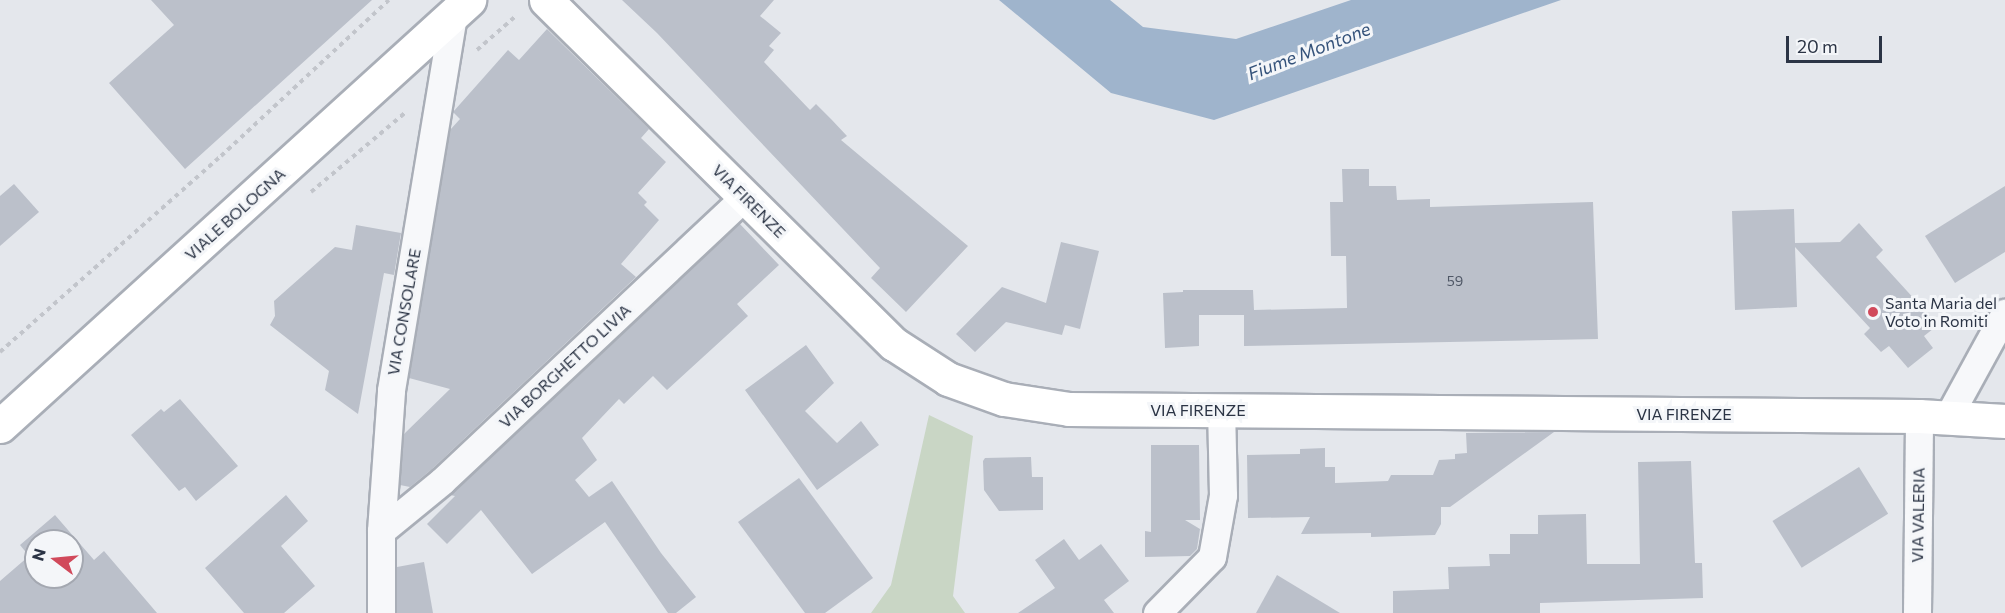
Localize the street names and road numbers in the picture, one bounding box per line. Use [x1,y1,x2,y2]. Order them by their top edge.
street label: VIA FIRENZE [708,160,790,242]
street label: VIALE BOLOGNA [181,164,289,264]
street label: VIA CONSOLARE [383,247,425,377]
street label: VIA BORGHETTO LIVIA [495,300,635,432]
street label: VIA FIRENZE [1150,400,1246,420]
street label: VIA FIRENZE [1636,404,1732,424]
street label: VIA VALERIA [1908,467,1928,563]

